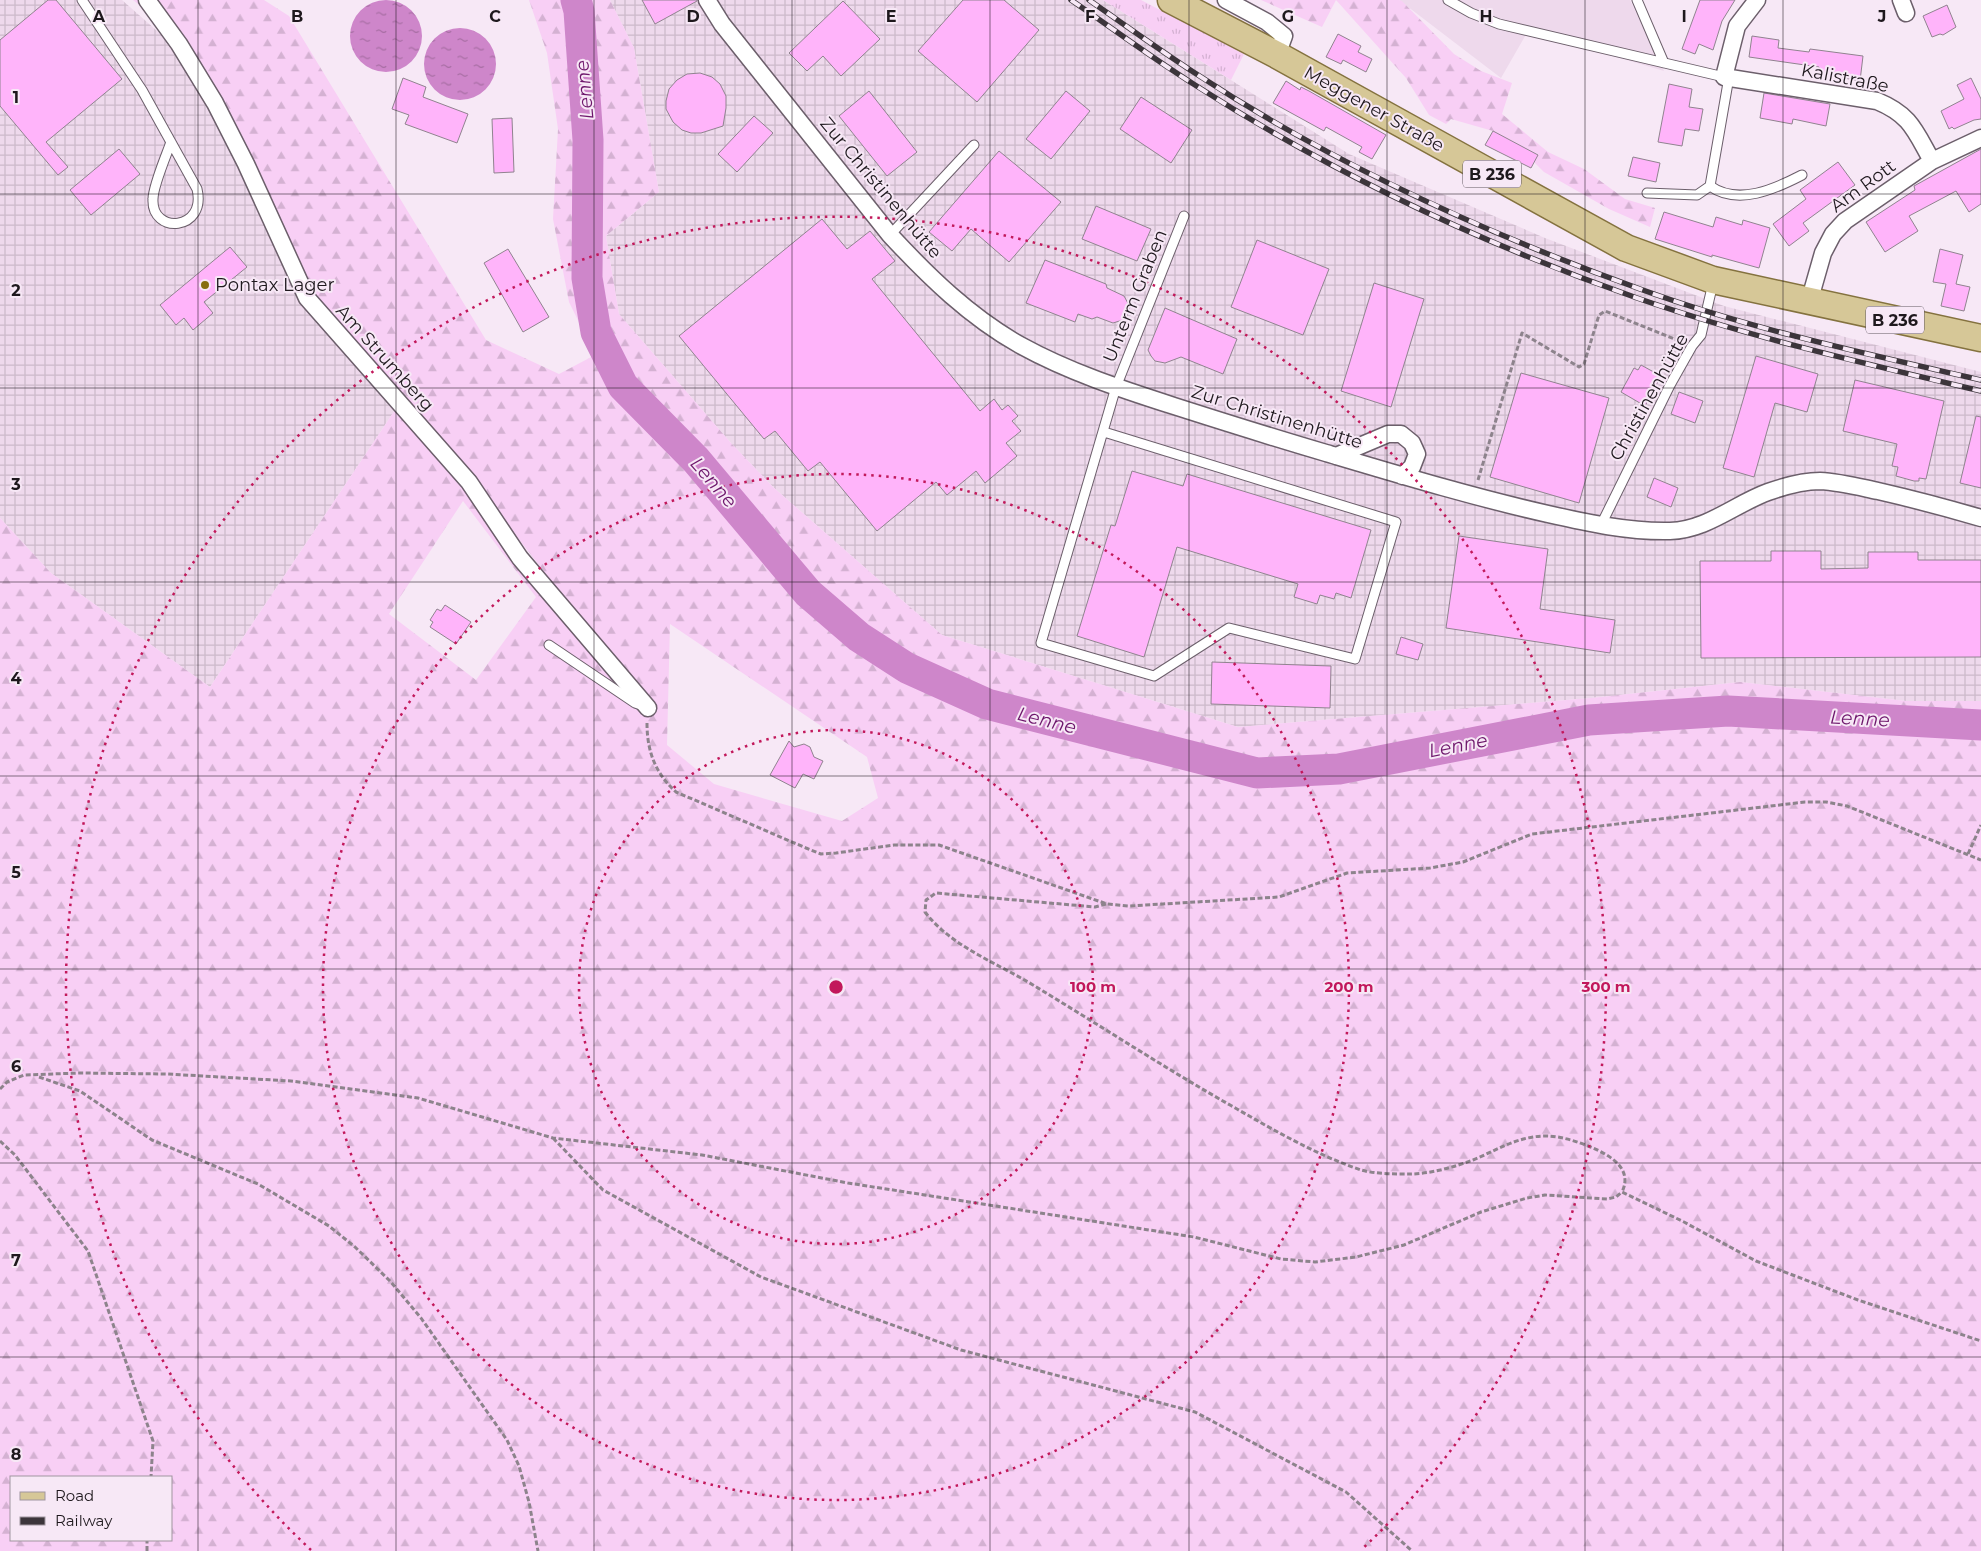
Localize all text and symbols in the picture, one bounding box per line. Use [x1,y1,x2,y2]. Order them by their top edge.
text: A [92,7,106,26]
text: B [291,7,303,26]
text: C [489,7,501,26]
text: D [686,7,700,26]
text: E [886,7,896,26]
text: F [1085,7,1095,26]
text: G [1282,7,1294,26]
text: H [1480,7,1492,26]
text: I [1681,7,1687,26]
text: J [1877,7,1886,26]
water label: Lenne [570,59,599,121]
street label: Kalistraße [1799,59,1891,97]
street label: Meggener Straße [1300,61,1448,157]
text: 1 [13,88,19,107]
street label: Zur Christinenhütte [815,113,947,263]
street label: Am Rott [1826,155,1900,217]
road number: B 236 [1463,160,1521,188]
street label: Unterm Graben [1098,226,1172,366]
place label: Pontax Lager [215,274,335,296]
marker: Pontax Lager [199,279,211,291]
text: 2 [11,281,21,300]
street label: Am Strumberg [331,300,439,416]
road number: B 236 [1866,306,1924,334]
street label: Christinenhütte [1605,329,1693,464]
street label: Zur Christinenhütte [1189,380,1365,454]
water label: Lenne [685,452,742,512]
text: 3 [10,475,21,494]
text: 4 [10,669,22,688]
water label: Lenne [1015,702,1079,739]
water label: Lenne [1830,705,1890,732]
water label: Lenne [1427,729,1490,762]
text: 5 [11,863,21,882]
text: 100 m [1070,977,1116,996]
text: 200 m [1324,977,1374,996]
text: 300 m [1580,977,1631,996]
centre of rings [827,978,845,996]
text: 6 [11,1057,21,1076]
text: 7 [11,1251,21,1270]
text: 8 [11,1445,21,1464]
legend [10,1476,172,1541]
text: Road [55,1486,94,1505]
text: Railway [55,1511,113,1530]

